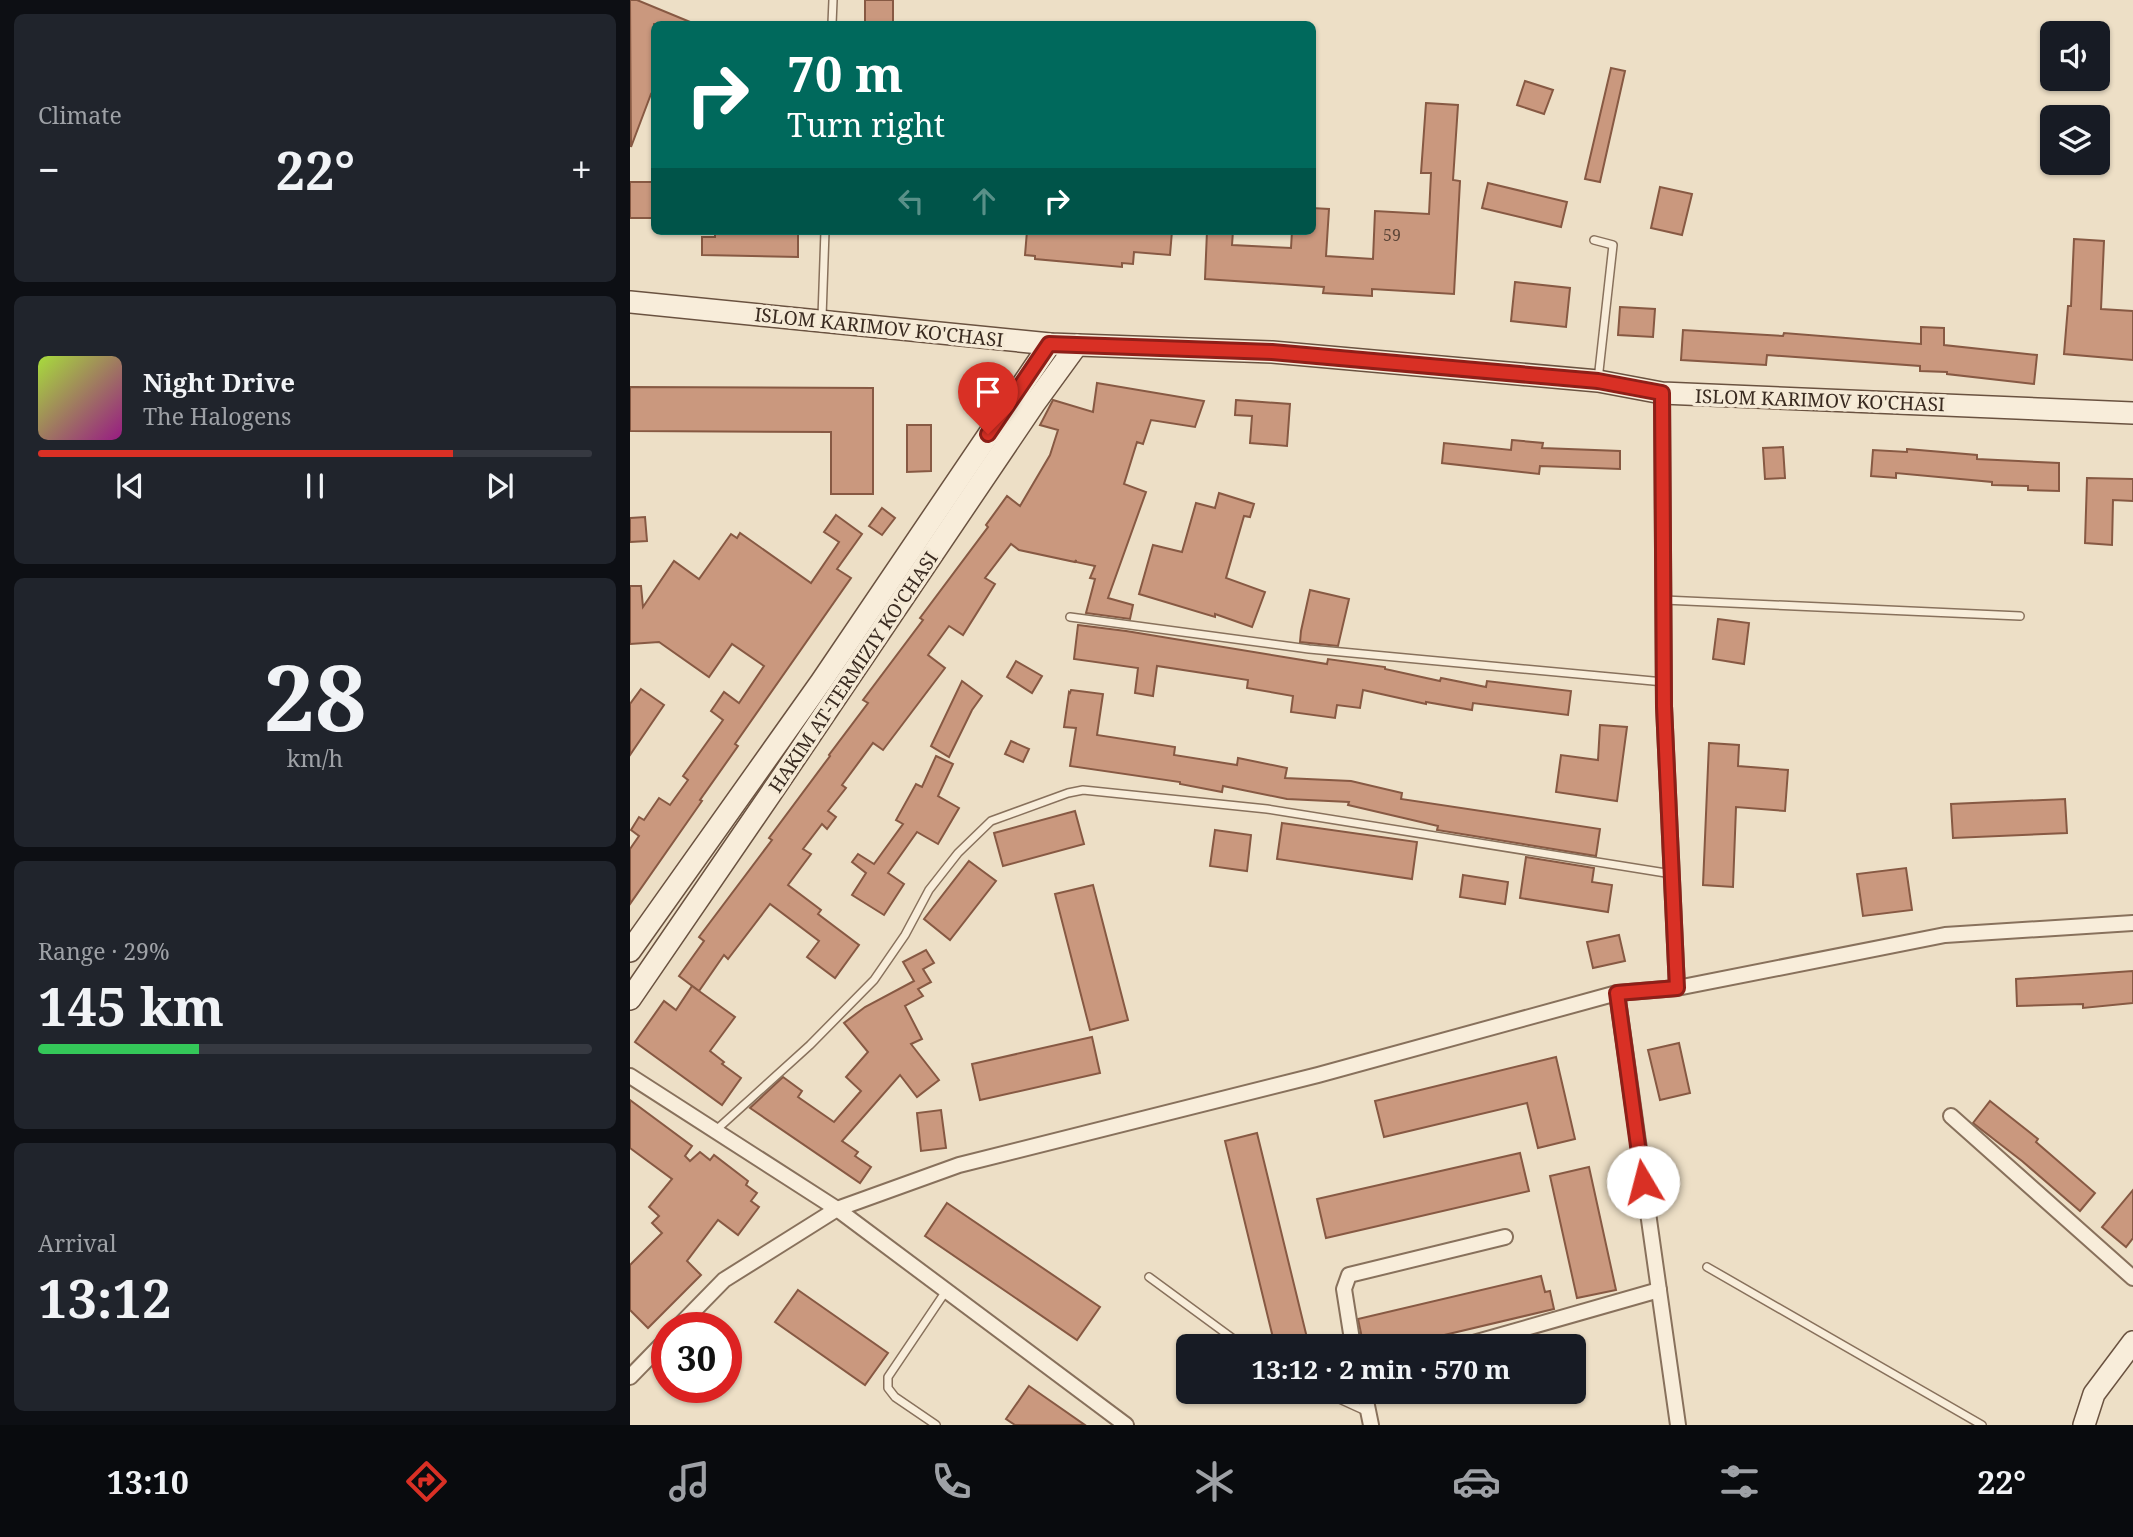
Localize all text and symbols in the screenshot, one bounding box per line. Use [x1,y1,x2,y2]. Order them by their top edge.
map controls [2040,21,2110,175]
button: sound [2040,21,2110,91]
text: 70 m [787,40,903,106]
icon: right [672,49,763,140]
text: Climate [38,99,122,131]
text: Turn right [787,103,945,146]
button: layers [2040,105,2110,175]
text: 22° [276,134,355,205]
text: − [38,143,60,195]
text: + [571,143,592,195]
icon: left [892,182,930,220]
icon: ahead [965,182,1003,220]
icon: right [1038,182,1076,220]
house number: 59 [1383,224,1401,246]
street label: ISLOM KARIMOV KO'CHASI [753,301,1005,353]
pin [958,362,1018,434]
text: Night Drive [143,364,295,400]
icon: arrive [969,373,1007,411]
street label: ISLOM KARIMOV KO'CHASI [1695,383,1945,417]
text: The Halogens [143,400,291,432]
icon: previous [111,467,149,505]
icon: pause [296,467,334,505]
icon: next [481,467,519,505]
street label: HAKIM AT-TERMIZIY KO'CHASI [762,546,944,798]
text: 28 [264,634,366,758]
text: km/h [287,742,343,774]
text: Range · 29% [38,935,170,967]
text: 145 km [38,970,224,1041]
position arrow [1606,1145,1680,1219]
text: Arrival [38,1227,117,1259]
text: 13:12 [38,1262,171,1333]
speed limit sign: 30 [651,1312,742,1403]
text: 13:12 · 2 min · 570 m [1251,1351,1511,1387]
icon: directions [402,1457,451,1506]
icon: music [665,1457,714,1506]
icon: phone [927,1457,976,1506]
icon: climate [1190,1457,1239,1506]
icon: car [1452,1457,1501,1506]
icon: filters [1715,1457,1764,1506]
text: 13:10 [107,1460,189,1503]
text: 22° [1977,1460,2026,1503]

